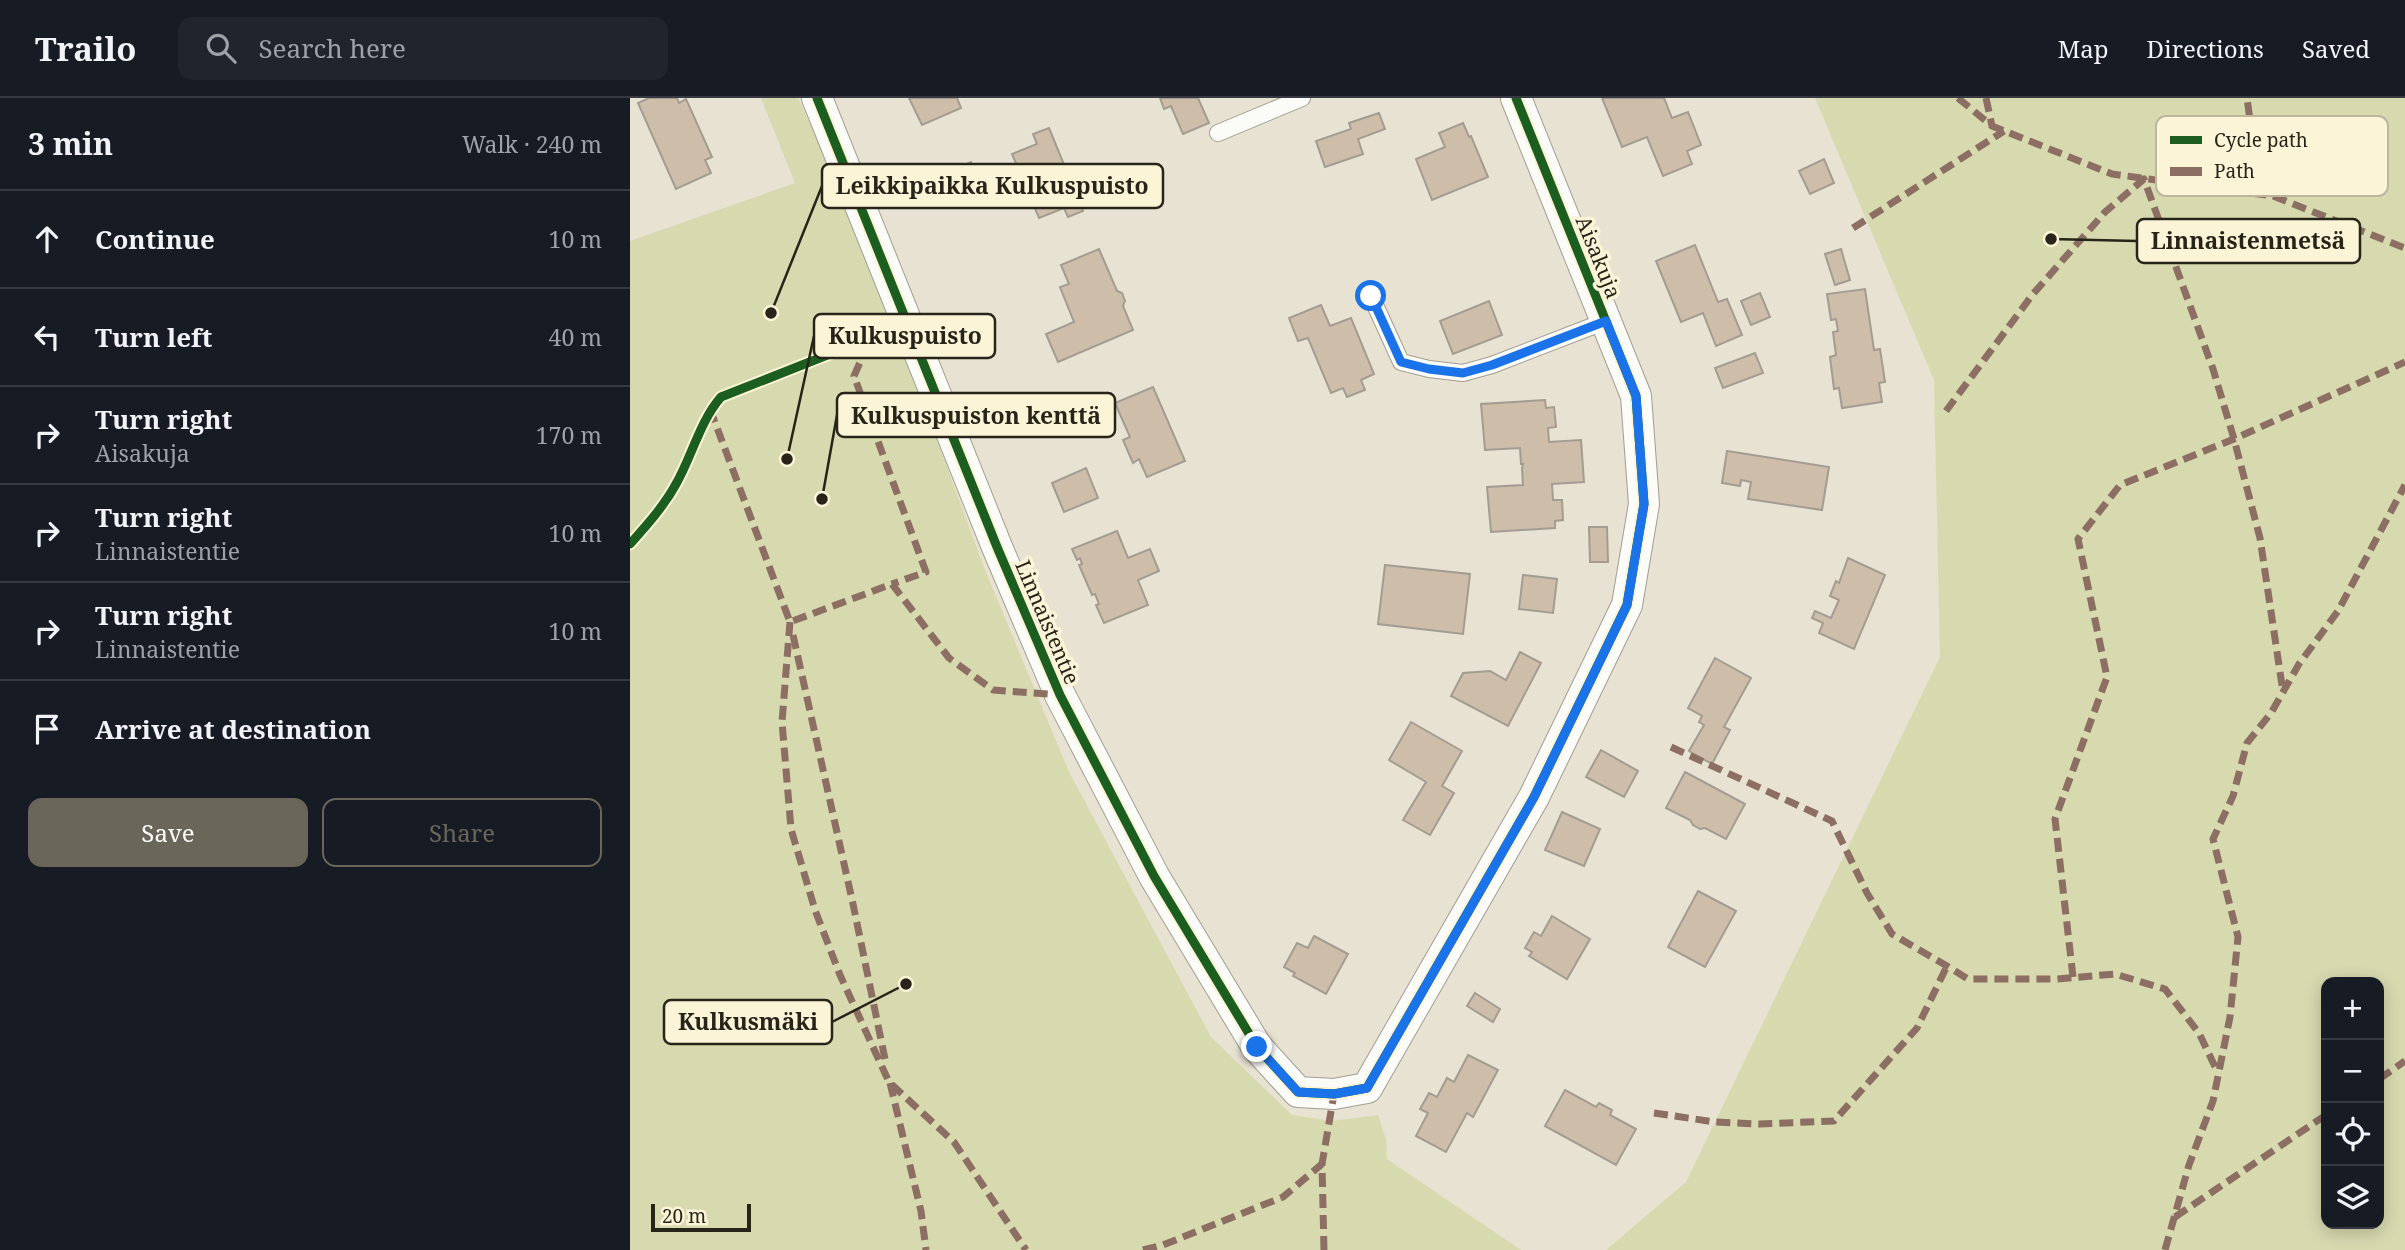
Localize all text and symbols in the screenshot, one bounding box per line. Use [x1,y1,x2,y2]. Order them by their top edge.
search box [178,17,668,80]
text: Trailo [35,26,136,71]
icon: search [202,29,240,67]
text: Search here [258,30,406,66]
text: Map [2058,32,2109,65]
text: Directions [2147,32,2264,65]
text: Saved [2302,32,2370,65]
legend [2156,116,2388,196]
text: 3 min [28,123,113,164]
text: Cycle path [2214,127,2308,153]
text: Walk · 240 m [462,128,602,160]
text: Path [2214,158,2255,184]
callout: Leikkipaikka Kulkuspuisto [822,164,1163,208]
text: Leikkipaikka Kulkuspuisto [835,169,1149,201]
street label: Aisakuja [1570,212,1628,302]
callout: Linnaistenmetsä [2137,219,2360,263]
icon: ahead [28,220,66,258]
text: Continue [95,221,215,257]
text: 10 m [549,223,602,255]
text: Linnaistenmetsä [2151,224,2345,256]
route start [1355,280,1386,311]
callout: Kulkuspuisto [814,314,995,358]
icon: left [28,318,66,356]
text: Turn left [95,319,212,355]
text: Kulkuspuisto [828,319,982,351]
text: 40 m [549,321,602,353]
callout: Kulkuspuiston kenttä [837,393,1115,437]
text: Kulkuspuiston kenttä [851,399,1101,431]
text: Turn right [95,401,232,437]
icon: right [28,416,66,454]
text: 170 m [536,419,602,451]
text: Aisakuja [95,437,190,469]
text: Turn right [95,499,232,535]
icon: right [28,514,66,552]
text: 10 m [549,517,602,549]
text: Linnaistentie [95,535,240,567]
street label: Linnaistentie [1009,556,1087,688]
text: Turn right [95,597,232,633]
icon: right [28,612,66,650]
text: 10 m [549,615,602,647]
text: Linnaistentie [95,633,240,665]
icon: arrive [28,710,66,748]
text: Arrive at destination [95,711,371,747]
button: Save [28,798,308,867]
button: Share [322,798,602,867]
map controls [2321,977,2384,1229]
button: + [2321,977,2384,1040]
callout: Kulkusmäki [664,1000,832,1044]
text: Kulkusmäki [678,1005,818,1037]
route end [1241,1031,1272,1062]
button: − [2321,1040,2384,1103]
button: locate [2321,1103,2384,1166]
button: layers [2321,1166,2384,1229]
scale bar [651,1201,751,1233]
text: 20 m [662,1203,706,1229]

